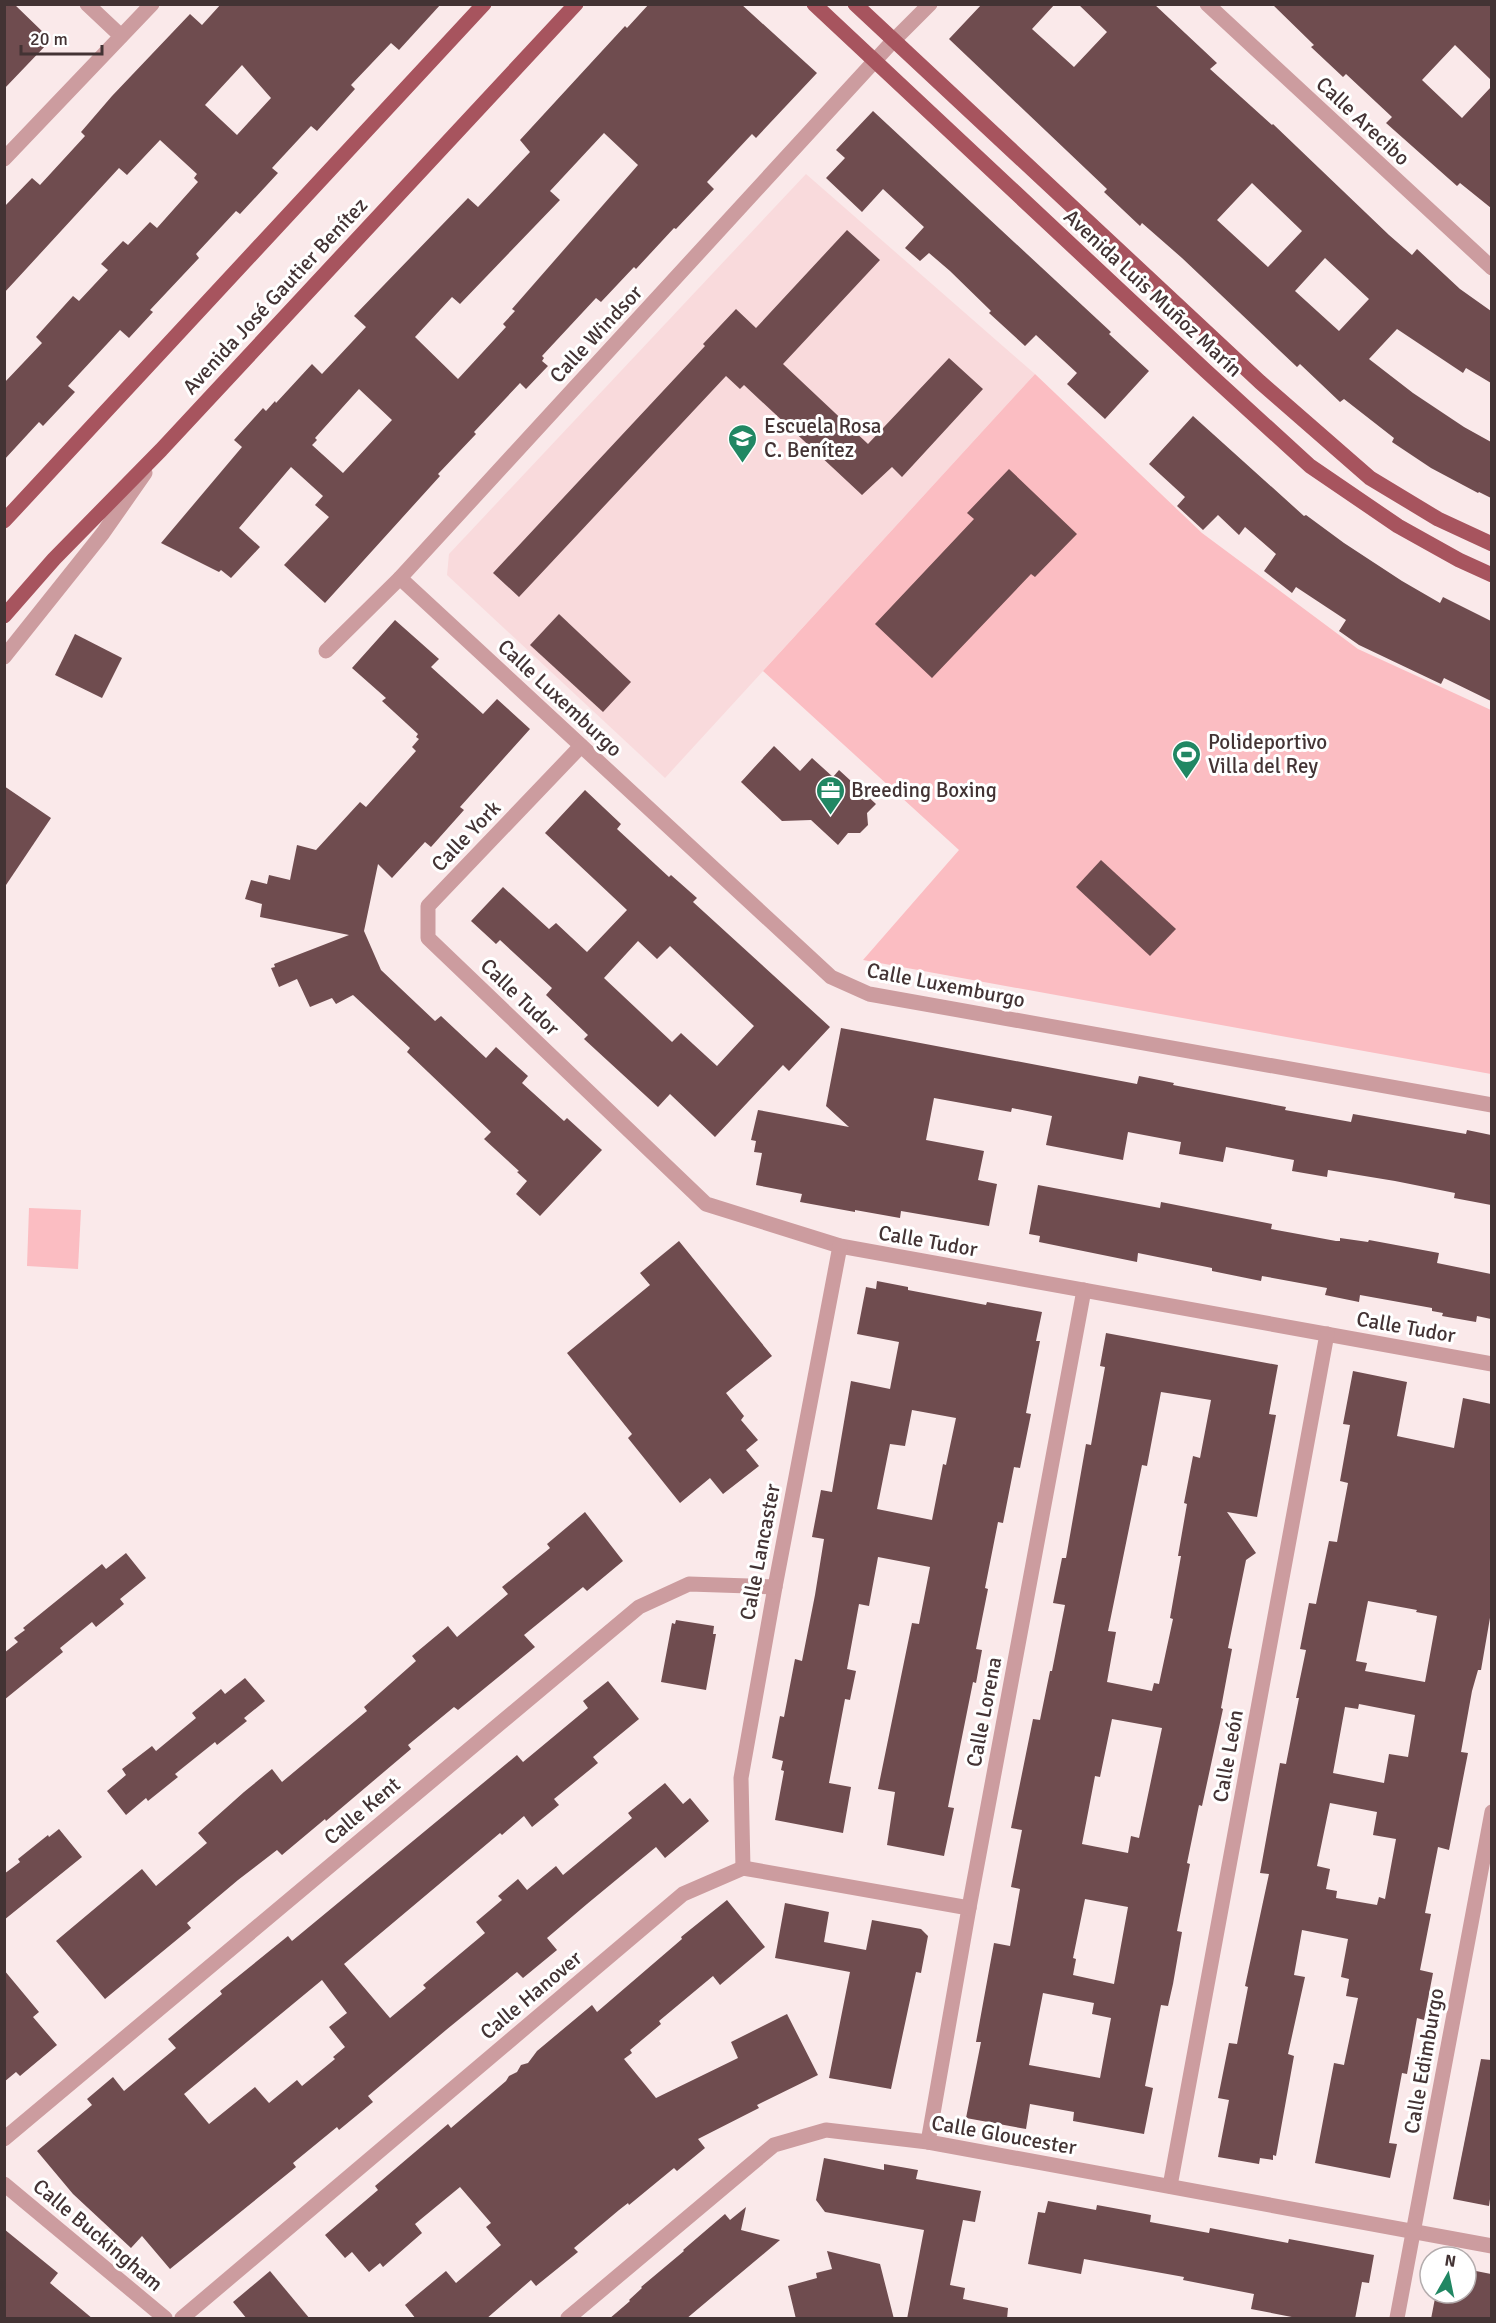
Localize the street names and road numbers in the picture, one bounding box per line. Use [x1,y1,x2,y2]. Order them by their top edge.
street label: Calle Arecibo [1311,71,1415,171]
street label: Avenida José Gautier Benítez [177,192,373,400]
street label: Avenida Luis Muñoz Marín [1058,204,1248,382]
street label: Calle Windsor [544,280,648,388]
street label: Calle Luxemburgo [492,634,628,762]
street label: Calle York [426,795,506,877]
street label: Calle Tudor [475,953,565,1041]
street label: Calle Luxemburgo [865,957,1027,1013]
street label: Calle Tudor [876,1220,980,1263]
street label: Calle Tudor [1354,1306,1458,1349]
street label: Calle Lancaster [734,1481,786,1622]
street label: Calle Lorena [961,1655,1007,1769]
street label: Calle León [1207,1708,1249,1804]
street label: Calle Kent [319,1772,405,1850]
street label: Calle Hanover [475,1945,587,2045]
street label: Calle Edimburgo [1398,1986,1450,2136]
street label: Calle Gloucester [929,2109,1079,2161]
street label: Calle Buckingham [28,2173,168,2297]

